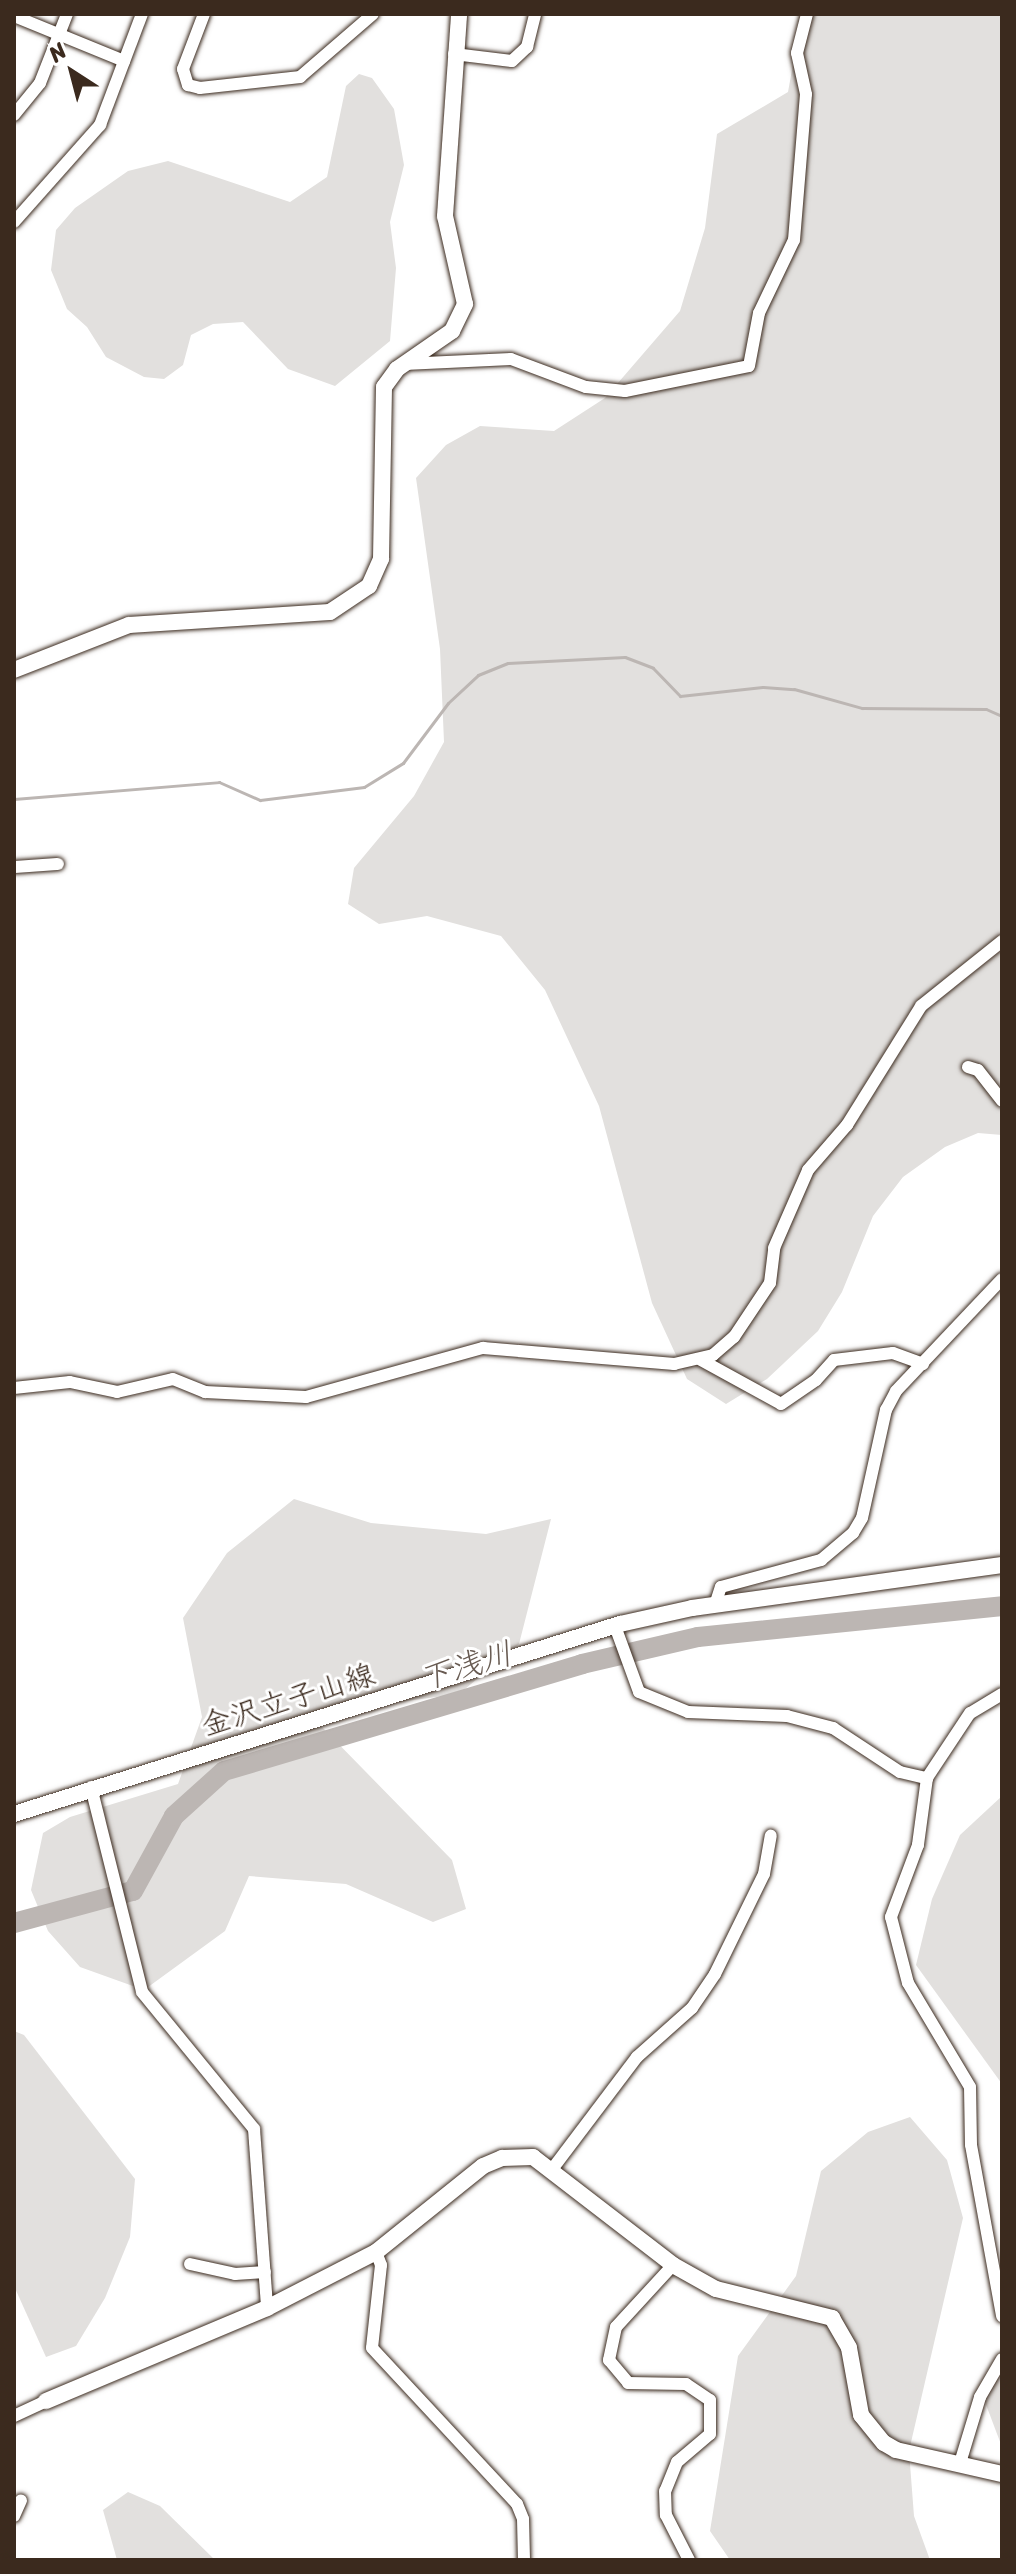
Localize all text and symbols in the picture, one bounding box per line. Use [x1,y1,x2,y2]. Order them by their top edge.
north arrow [32,32,112,112]
text: N [40,32,75,72]
water label: 下浅川 [414,1635,518,1699]
street label: 金沢立子山線 [197,1656,379,1744]

